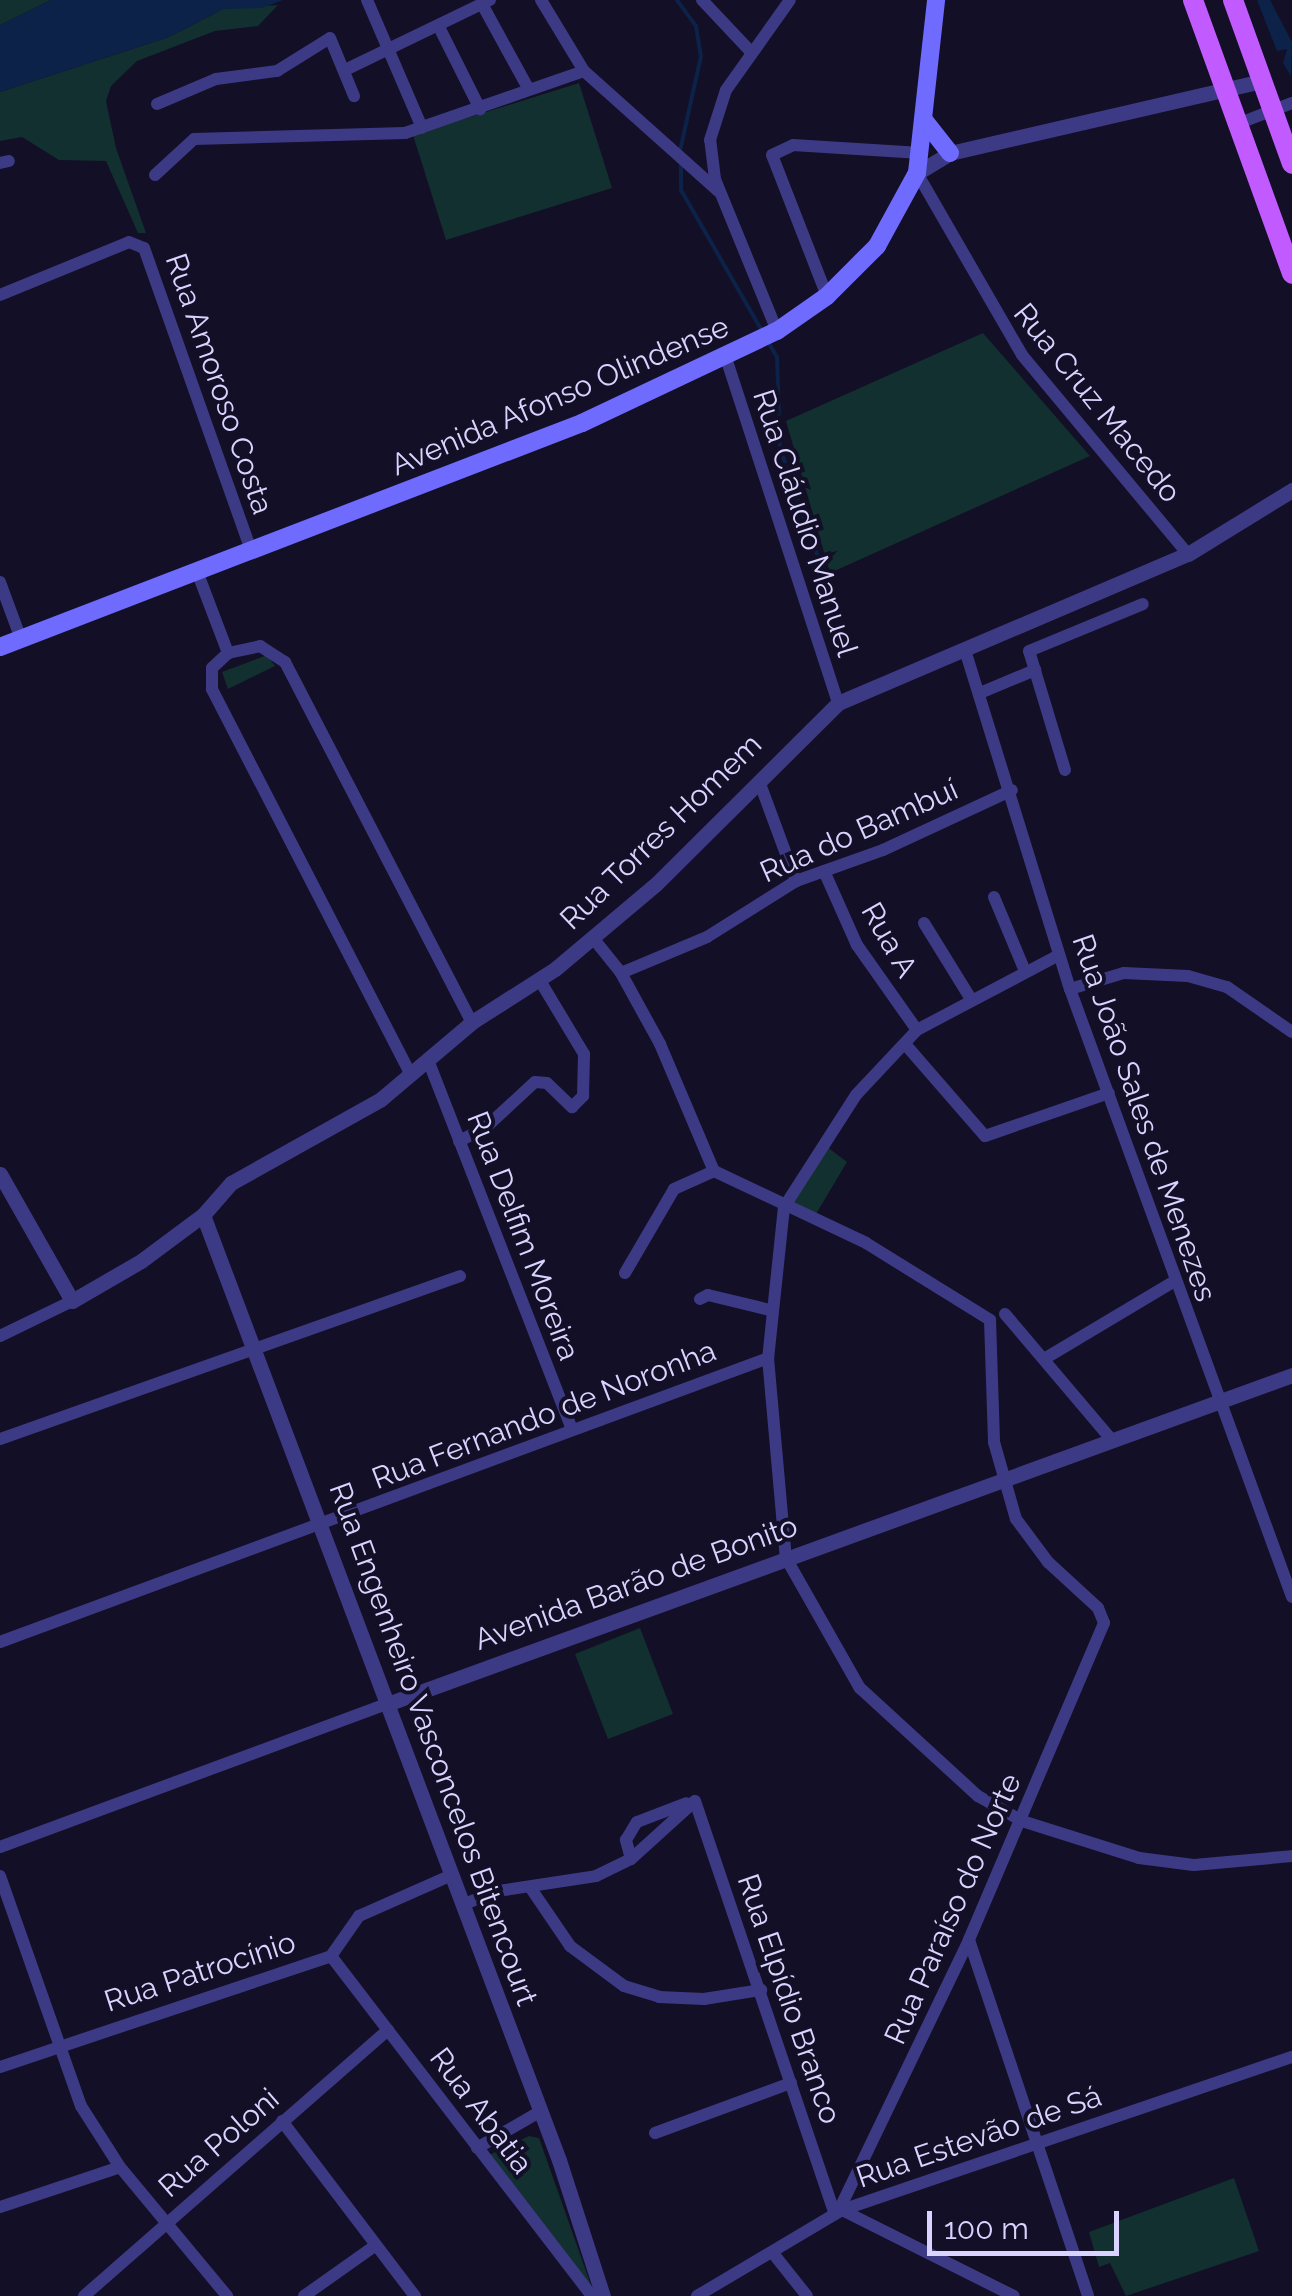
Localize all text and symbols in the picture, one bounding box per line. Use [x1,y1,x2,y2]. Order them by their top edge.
street label: Rua Amoroso Costa [157,249,281,519]
street label: Rua Cruz Macedo [1006,296,1188,510]
street label: Avenida Afonso Olindense [385,308,735,484]
street label: Rua Cláudio Manuel [745,385,865,661]
street label: Rua Torres Homem [553,726,769,938]
street label: Rua do Bambuí [755,771,963,891]
street label: Rua A [853,896,925,984]
street label: Rua João Sales de Menezes [1064,929,1224,1307]
street label: Rua Delfim Moreira [459,1106,587,1366]
street label: Rua Fernando de Noronha [367,1333,721,1497]
street label: Rua Engenheiro Vasconcelos Bitencourt [321,1477,545,2011]
street label: Avenida Barão de Bonito [470,1508,802,1658]
street label: Rua Paraíso do Norte [877,1768,1029,2050]
street label: Rua Elpídio Branco [729,1869,849,2129]
street label: Rua Patrocínio [100,1924,300,2020]
street label: Rua Abatia [422,2041,540,2181]
street label: Rua Estevão de Sá [852,2078,1106,2196]
street label: Rua Poloni [152,2081,286,2205]
scale bar [932,2191,1124,2253]
text: 100 m [944,2211,1029,2246]

